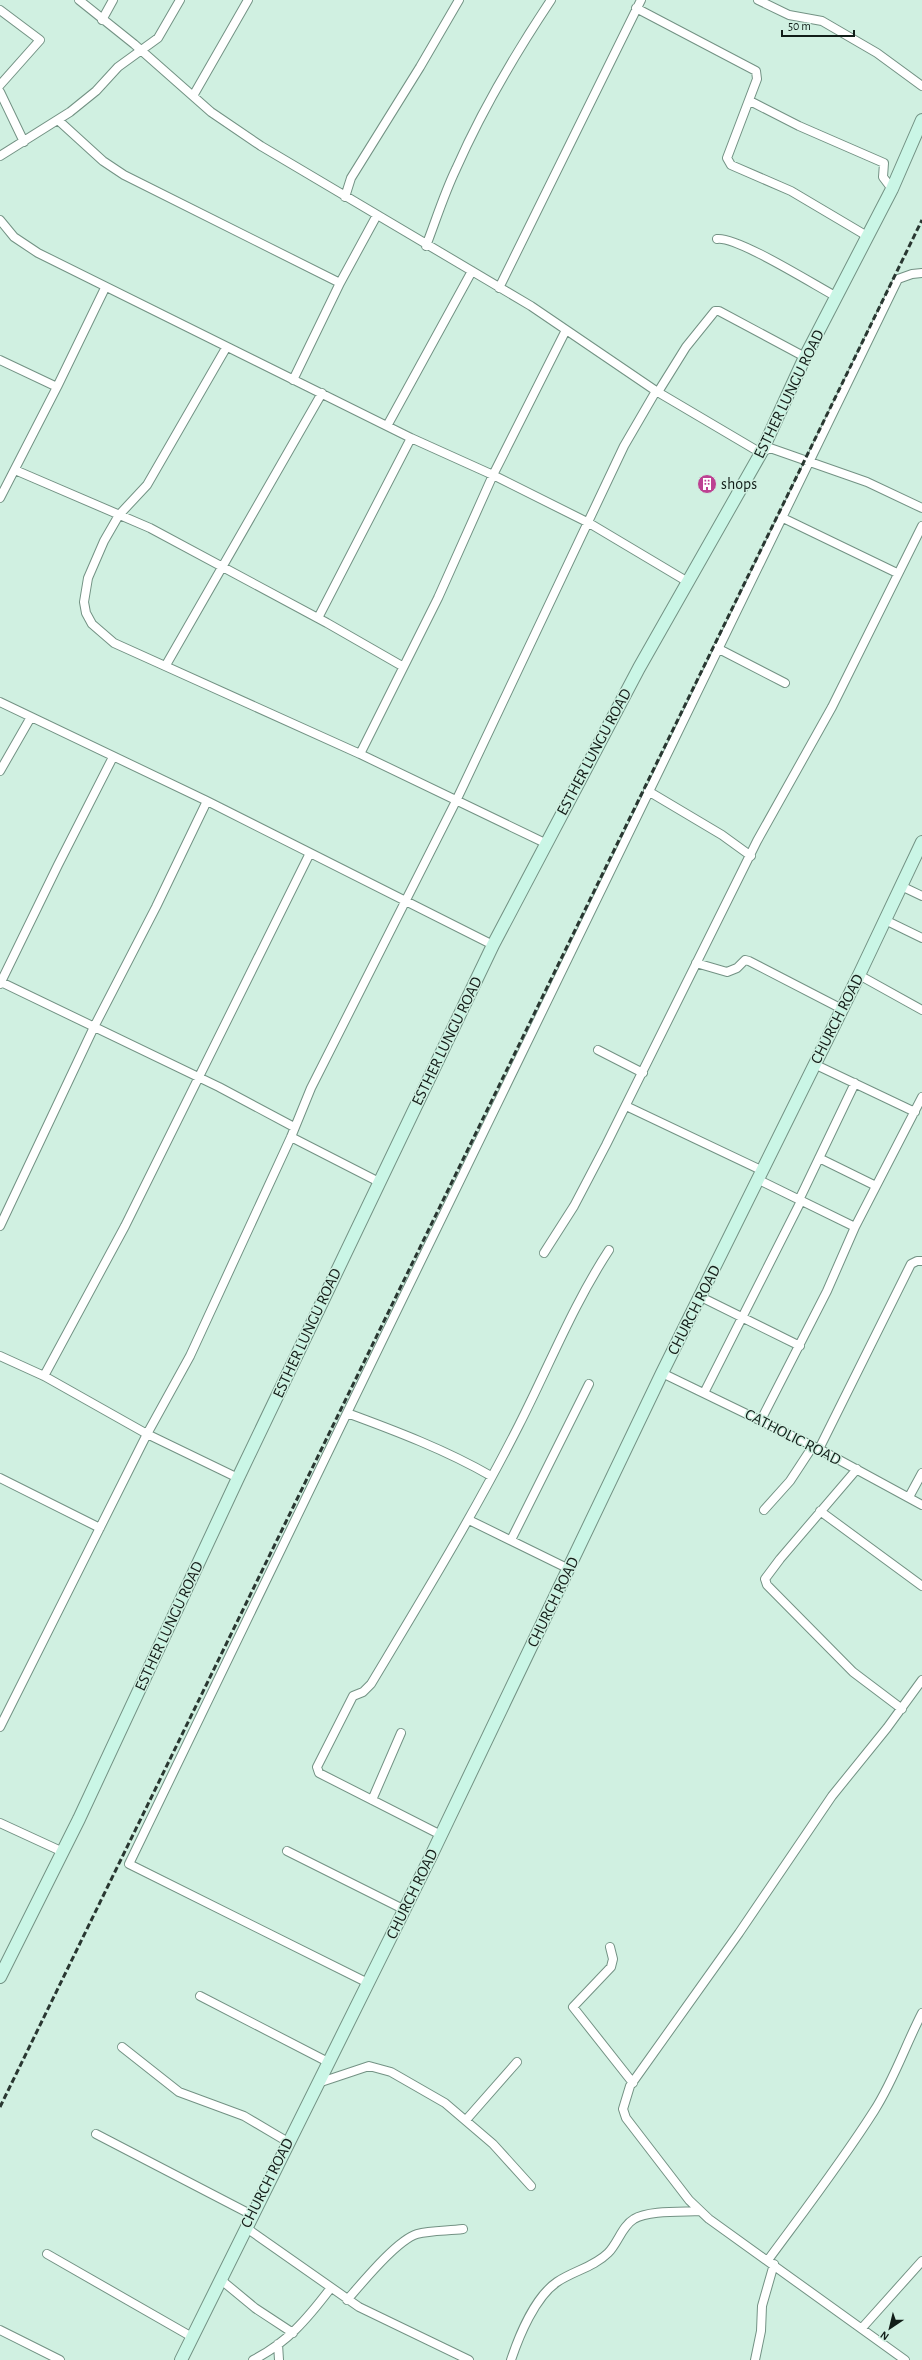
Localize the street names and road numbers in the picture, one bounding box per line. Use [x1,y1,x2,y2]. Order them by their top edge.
street label: ESTHER LUNGU ROAD [751,327,827,461]
street label: ESTHER LUNGU ROAD [554,686,634,818]
street label: CHURCH ROAD [808,972,866,1066]
street label: ESTHER LUNGU ROAD [409,974,485,1108]
street label: CHURCH ROAD [665,1263,723,1357]
street label: ESTHER LUNGU ROAD [270,1266,344,1400]
street label: CATHOLIC ROAD [742,1406,844,1468]
street label: CHURCH ROAD [524,1554,582,1650]
street label: ESTHER LUNGU ROAD [132,1559,206,1693]
street label: CHURCH ROAD [383,1846,441,1942]
street label: CHURCH ROAD [238,2136,296,2230]

